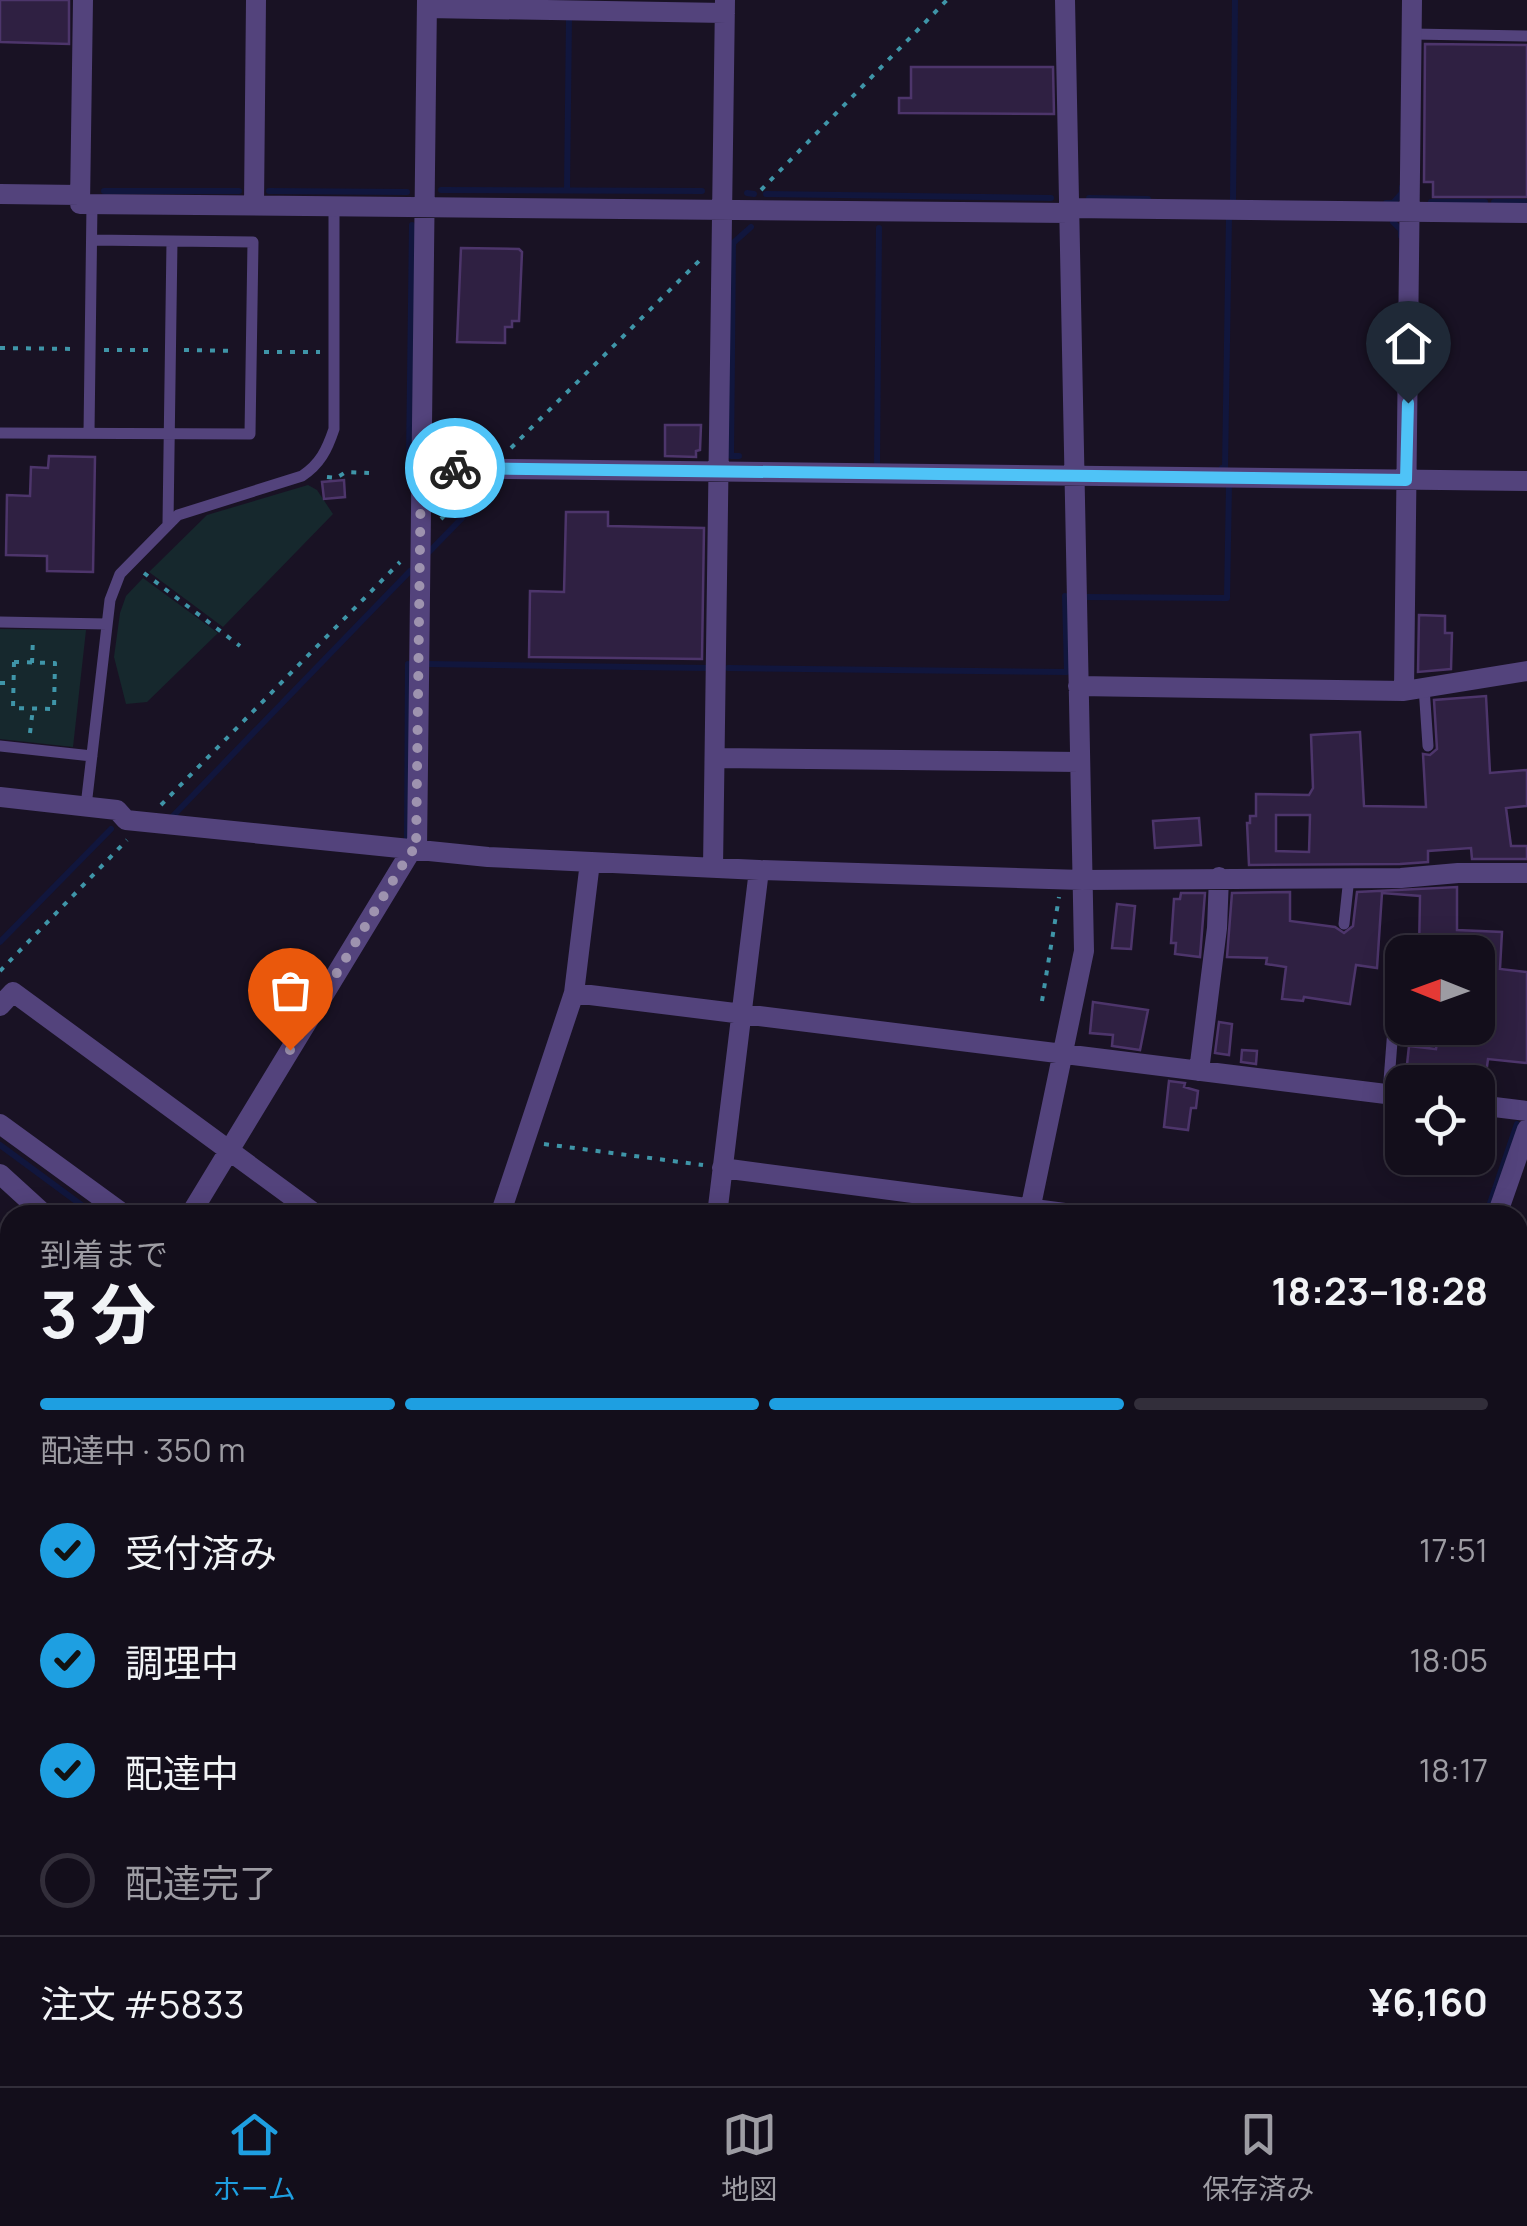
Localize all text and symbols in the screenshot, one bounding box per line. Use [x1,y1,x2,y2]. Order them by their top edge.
pin [1366,301,1451,404]
icon: home [1381,316,1436,371]
courier [405,418,505,518]
icon: bike [428,441,483,496]
north arrow [1385,935,1495,1045]
map controls [1385,935,1495,1175]
pin [248,948,333,1051]
icon: bag [263,963,318,1018]
button: locate [1385,1065,1495,1175]
text: 到着まで [40,1232,168,1276]
text: 18:23–18:28 [1271,1264,1488,1316]
text: 3 分 [40,1269,156,1358]
text: 配達中 · 350 m [40,1428,245,1472]
icon: check [40,1523,95,1578]
text: 受付済み [125,1526,277,1578]
text: 17:51 [1419,1528,1488,1572]
icon: check [40,1633,95,1688]
text: 調理中 [125,1636,239,1688]
text: 18:05 [1409,1638,1488,1682]
icon: check [40,1743,95,1798]
text: 配達中 [125,1746,239,1798]
text: 18:17 [1419,1748,1488,1792]
text: 配達完了 [125,1856,277,1908]
text: ¥6,160 [1369,1975,1488,2027]
text: 注文 #5833 [40,1977,245,2029]
tab: ホーム [213,2107,296,2207]
tab: 地図 [721,2107,777,2207]
tab: 保存済み [1202,2107,1314,2207]

